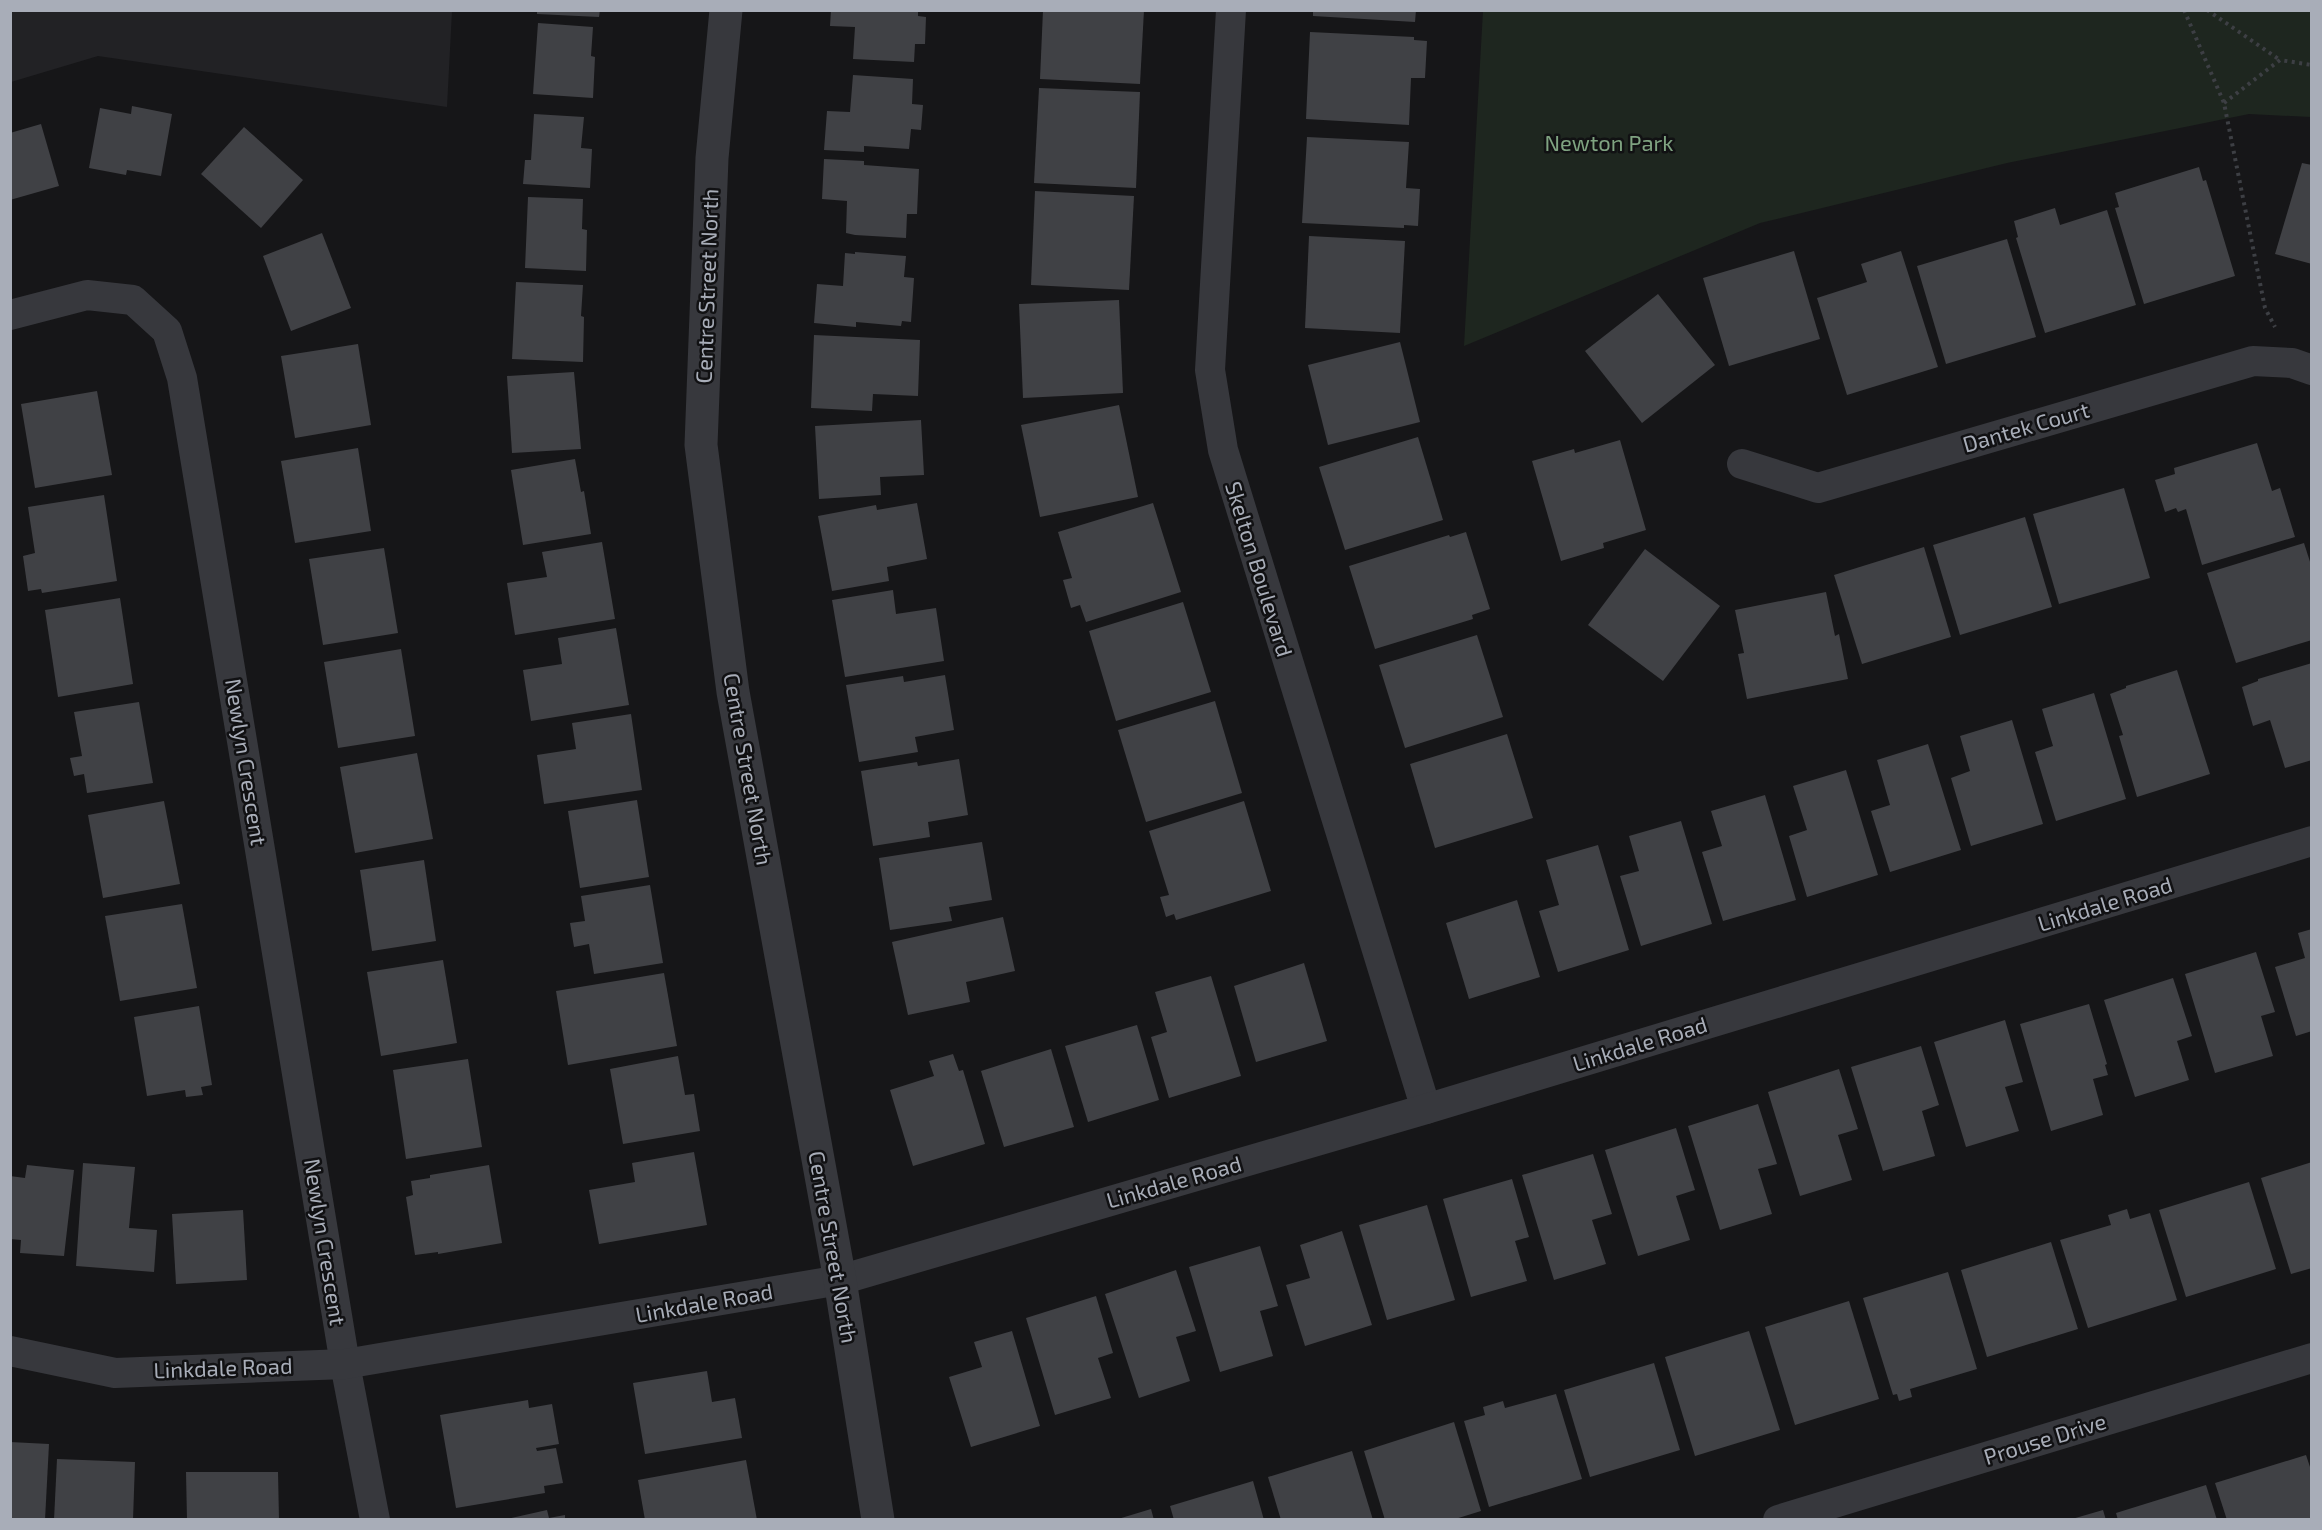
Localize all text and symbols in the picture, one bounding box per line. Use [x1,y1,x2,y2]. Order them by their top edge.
park label: Newton Park [1544,129,1674,155]
street label: Centre Street North [690,188,722,384]
street label: Dantek Court [1959,396,2092,456]
street label: Skelton Boulevard [1221,478,1299,659]
street label: Centre Street North [719,671,779,867]
street label: Newlyn Crescent [221,677,273,847]
street label: Linkdale Road [2034,870,2175,936]
street label: Linkdale Road [1569,1010,1710,1076]
street label: Centre Street North [804,1149,864,1345]
street label: Linkdale Road [1103,1149,1244,1213]
street label: Newlyn Crescent [300,1157,352,1327]
street label: Linkdale Road [633,1277,775,1327]
street label: Linkdale Road [153,1352,293,1382]
street label: Prouse Drive [1980,1407,2109,1469]

